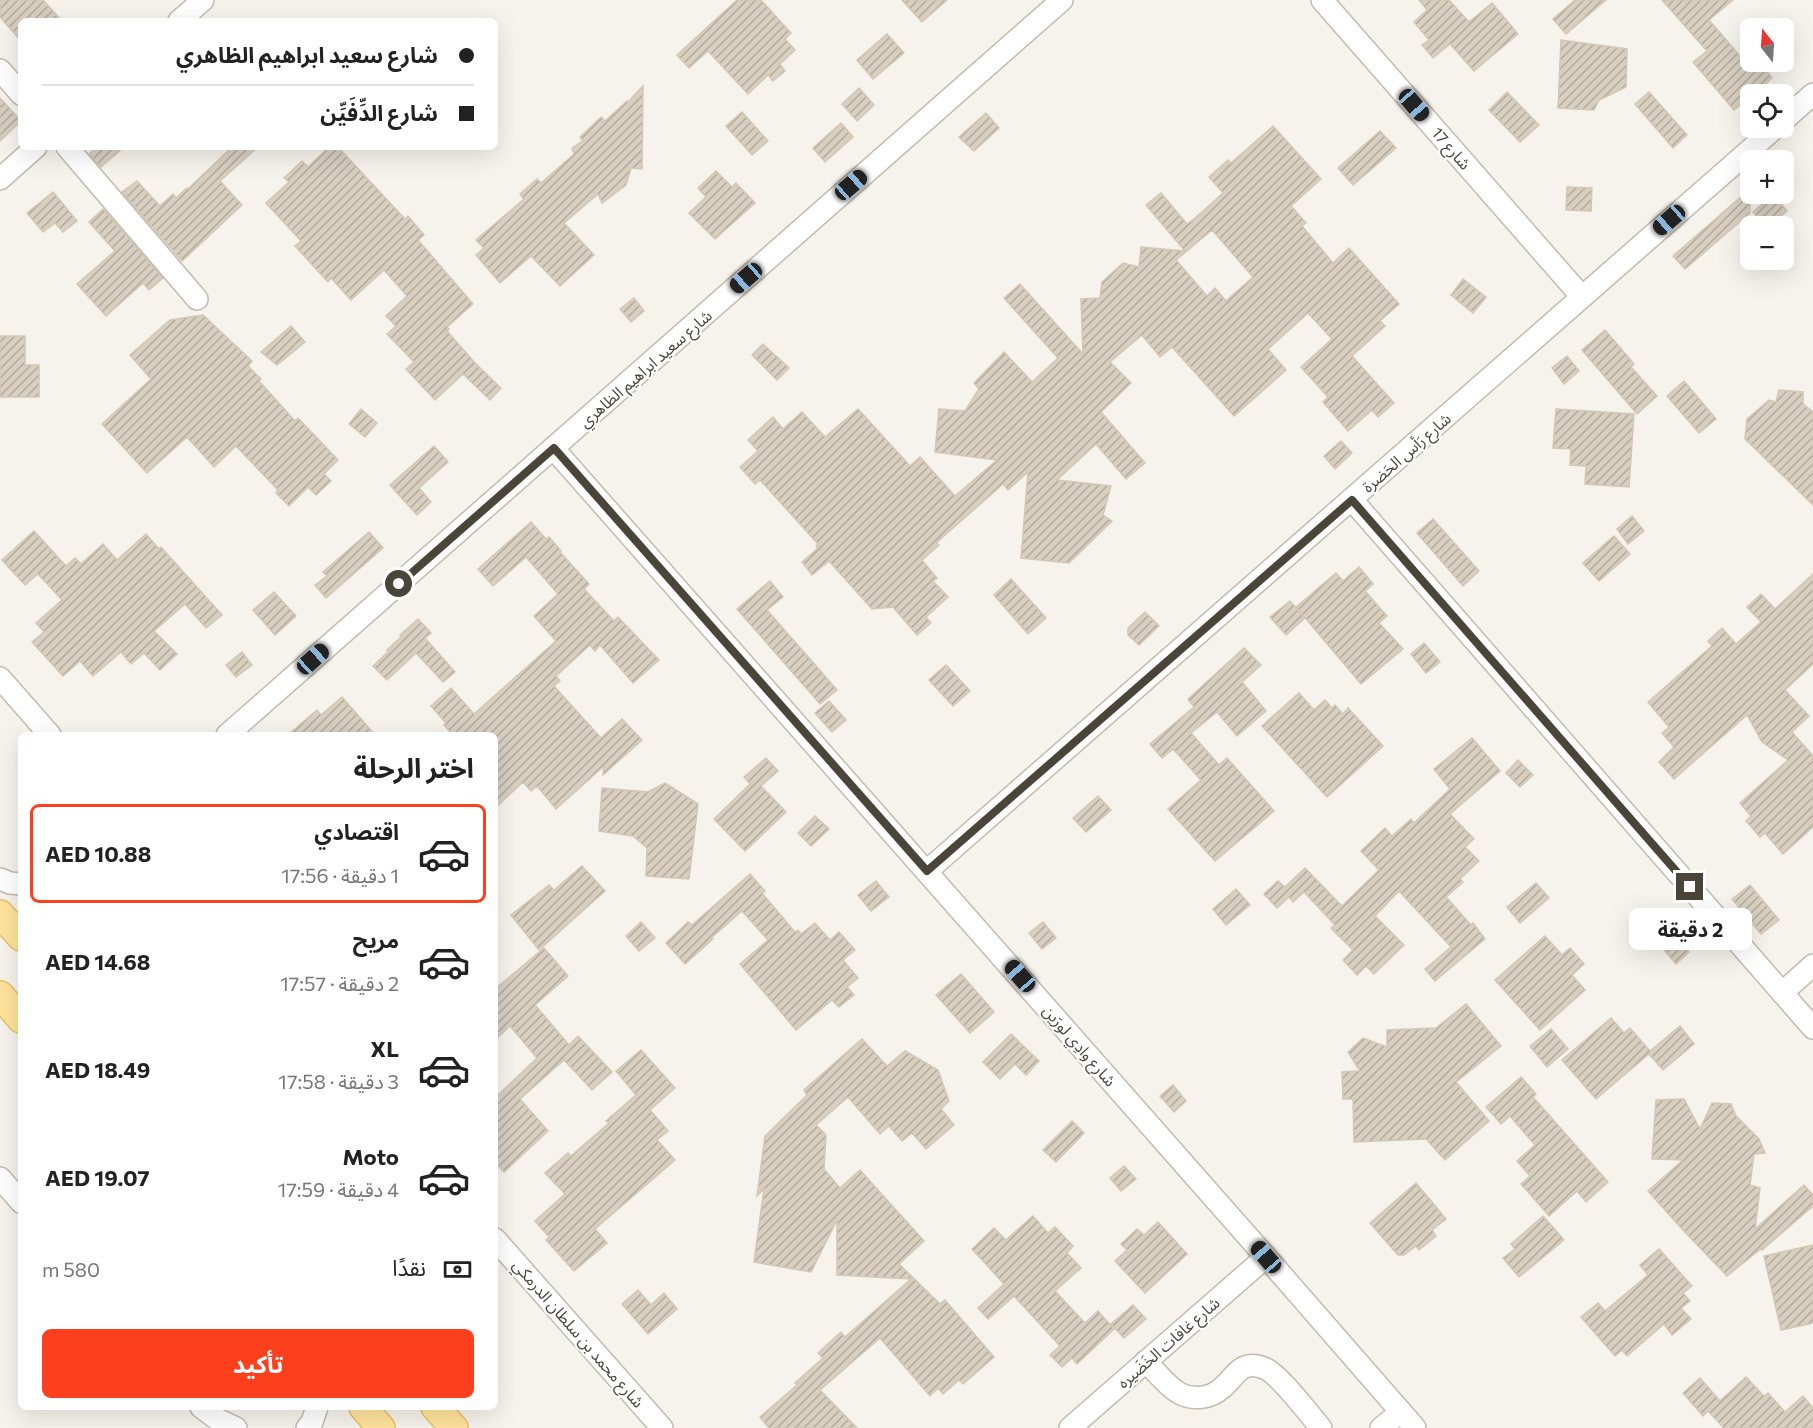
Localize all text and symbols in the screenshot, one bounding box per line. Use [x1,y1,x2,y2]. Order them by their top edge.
north arrow [1740,18,1794,72]
map controls [1740,18,1794,270]
text: شارع سعيد ابراهيم الظاهري [176,41,438,68]
button: locate [1740,84,1794,138]
car [1395,86,1433,124]
text: شارع الدِّفَيِّن [320,99,438,126]
street label: شارع 17 [1426,123,1475,176]
button: + [1740,150,1794,204]
car [832,166,870,204]
car [1650,201,1688,239]
button: − [1740,216,1794,270]
car [727,259,765,297]
street label: شارع سعيد ابراهيم الظاهري [575,305,718,434]
street label: شارع رَأس الحَضرة [1358,408,1457,499]
route start [385,570,412,597]
car [294,640,332,678]
text: اختر الرحلة [354,751,474,784]
text: اقتصادي [314,818,399,845]
icon: car [417,827,471,881]
text: AED 10.88 [45,840,151,867]
text: 1 دقيقة · 17:56 [281,863,399,887]
route end [1676,873,1703,900]
callout: 2 دقيقة [1628,908,1752,950]
text: 2 دقيقة [1658,917,1723,941]
text: مريح [353,926,399,953]
icon: car [417,935,471,989]
text: AED 14.68 [45,948,150,975]
car [1001,957,1039,995]
text: 2 دقيقة · 17:57 [280,971,399,995]
street label: شارع وادِي لورَين [1036,1000,1121,1092]
text: XL [371,1035,399,1062]
icon: car [417,1043,471,1097]
text: AED 18.49 [45,1056,150,1083]
text: 3 دقيقة · 17:58 [278,1069,399,1093]
text: Moto [343,1143,399,1170]
icon: car [417,1151,471,1205]
text: AED 19.07 [45,1164,150,1191]
text: 4 دقيقة · 17:59 [278,1177,399,1201]
car [1247,1238,1285,1276]
icon: cash [441,1253,474,1286]
text: نقدًا [392,1254,426,1281]
street label: شارع محمد بن سلطان الدرمكي [506,1255,649,1414]
text: 580 m [42,1257,100,1281]
street label: شارع غافات الخَضَيره [1113,1292,1226,1395]
button: تأكيد [42,1329,474,1398]

